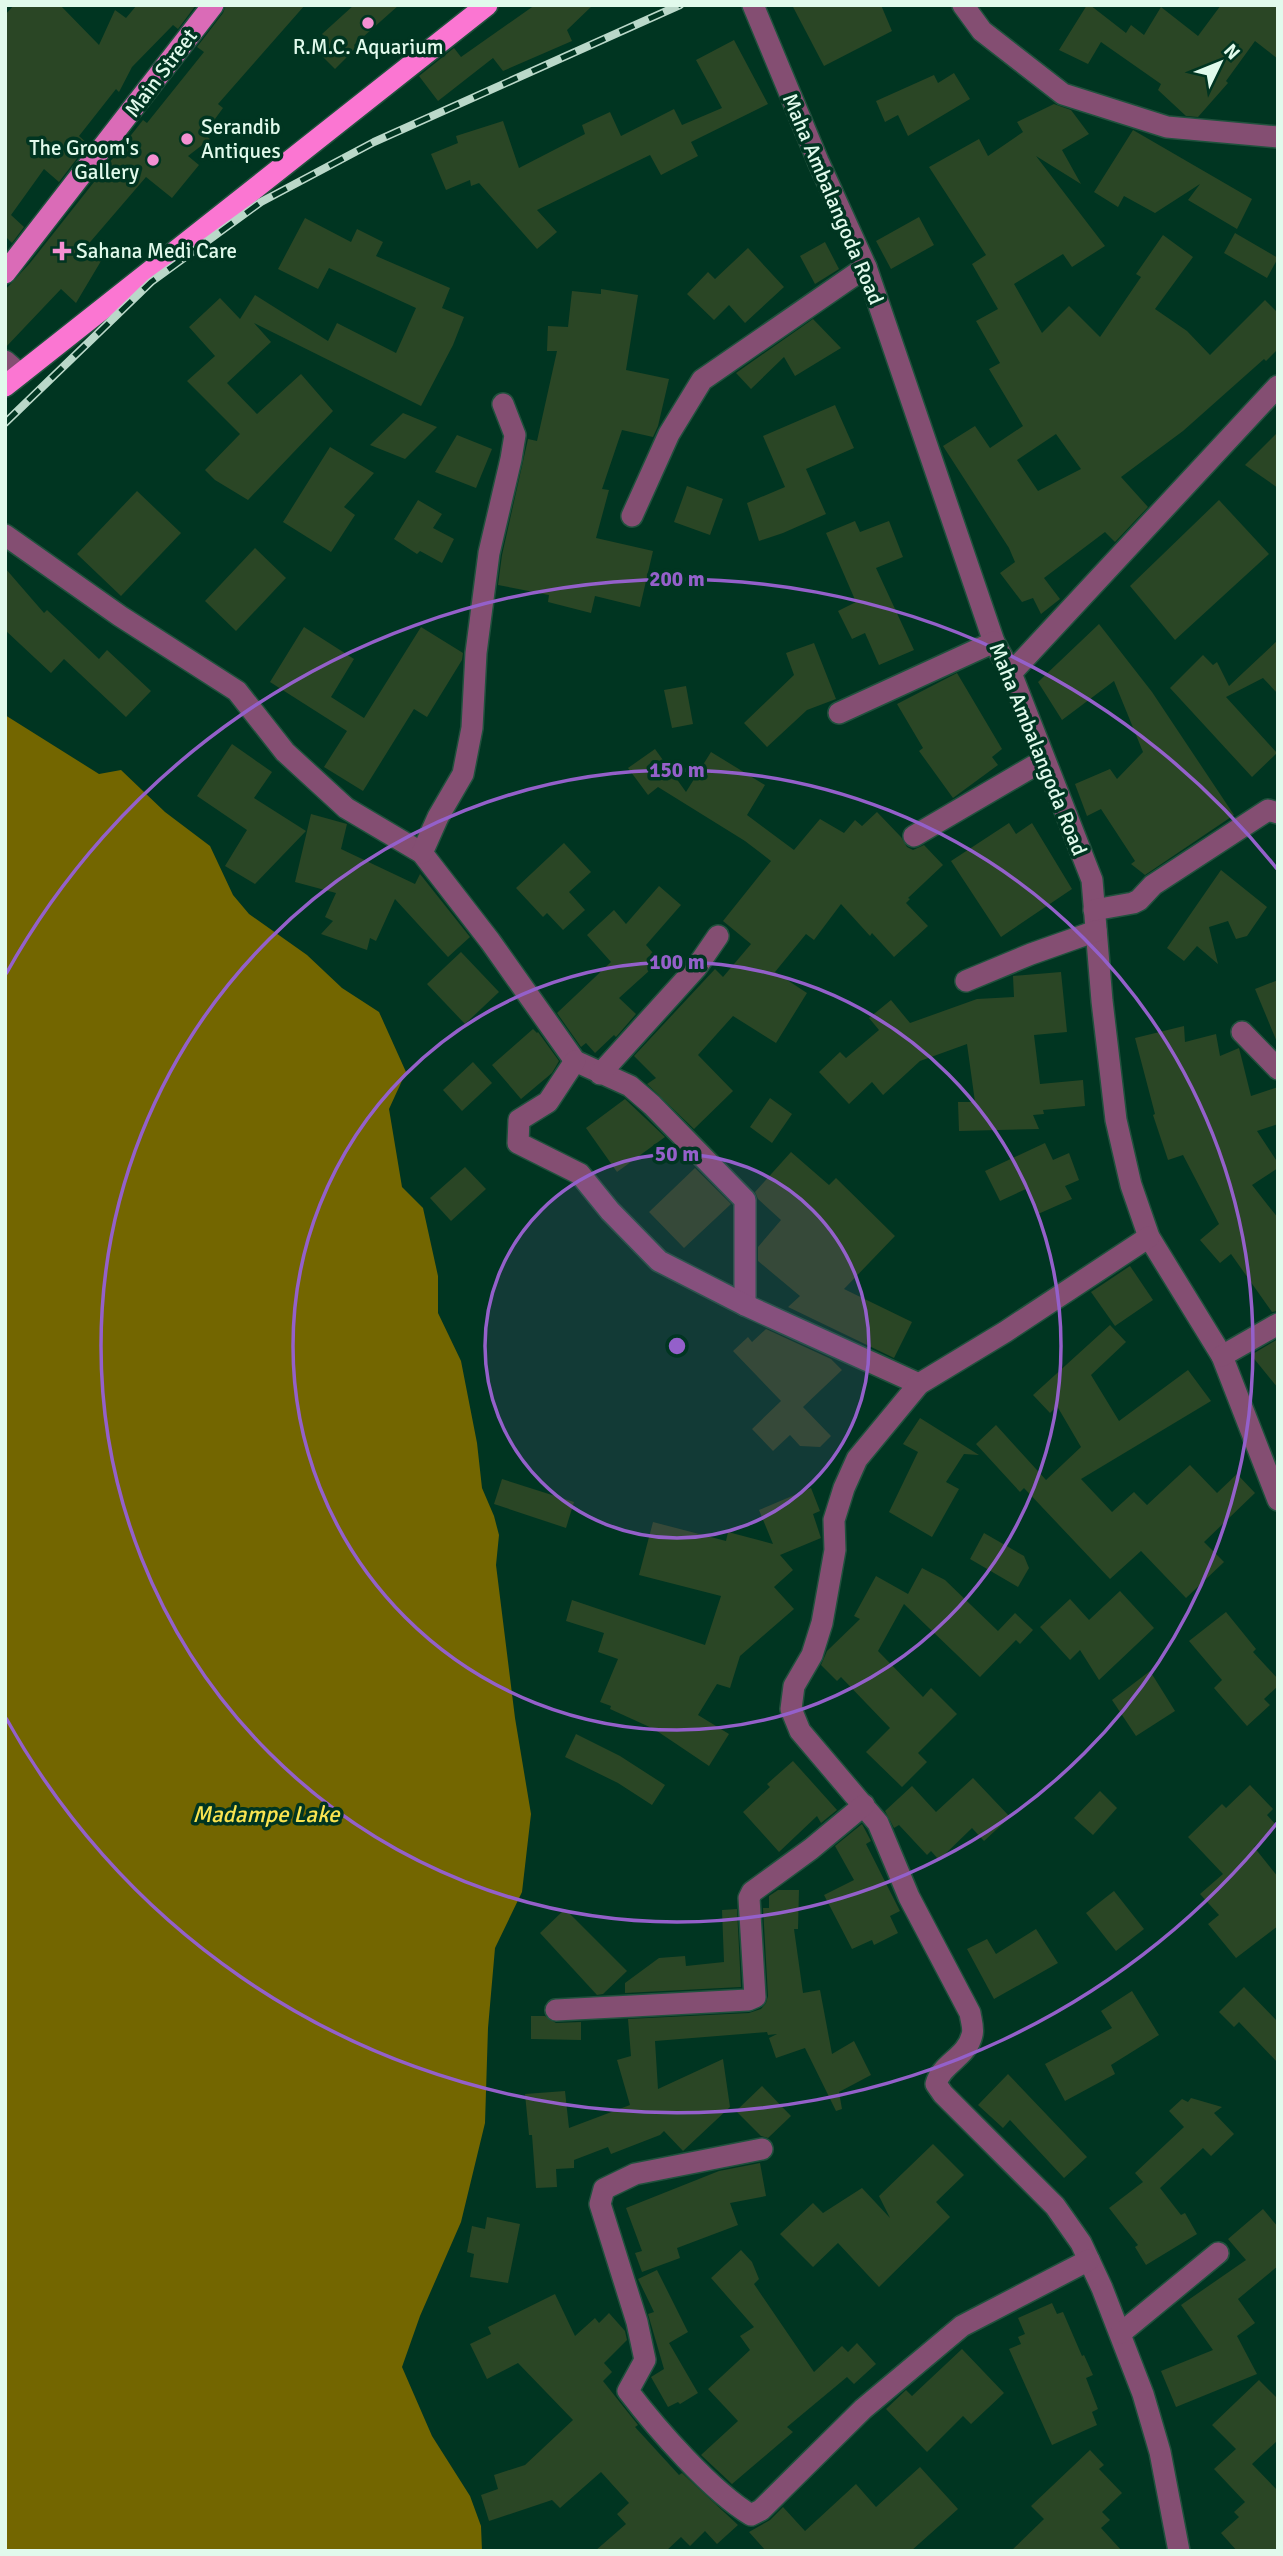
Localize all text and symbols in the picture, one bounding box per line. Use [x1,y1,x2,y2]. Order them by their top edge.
marker: R.M.C. Aquarium [360,15,376,31]
street label: Main Street [119,24,203,122]
north arrow [1185,28,1255,98]
place label: R.M.C. Aquarium [293,34,443,60]
text: N [1218,39,1245,65]
street label: Maha Ambalangoda Road [777,89,889,309]
place label: Serandib Antiques [201,114,281,164]
marker: Serandib Antiques [179,131,195,147]
place label: The Groom's Gallery [29,135,139,185]
marker: The Groom's Gallery [145,152,161,168]
place label: Sahana Medi Care [76,238,237,264]
marker: Sahana Medi Care [54,243,70,259]
text: 200 m [649,566,705,592]
street label: Maha Ambalangoda Road [983,639,1093,859]
text: 150 m [649,757,705,783]
text: 100 m [649,949,705,975]
text: 50 m [655,1141,699,1167]
centre of rings [665,1334,689,1358]
water label: Madampe Lake [192,1800,341,1829]

